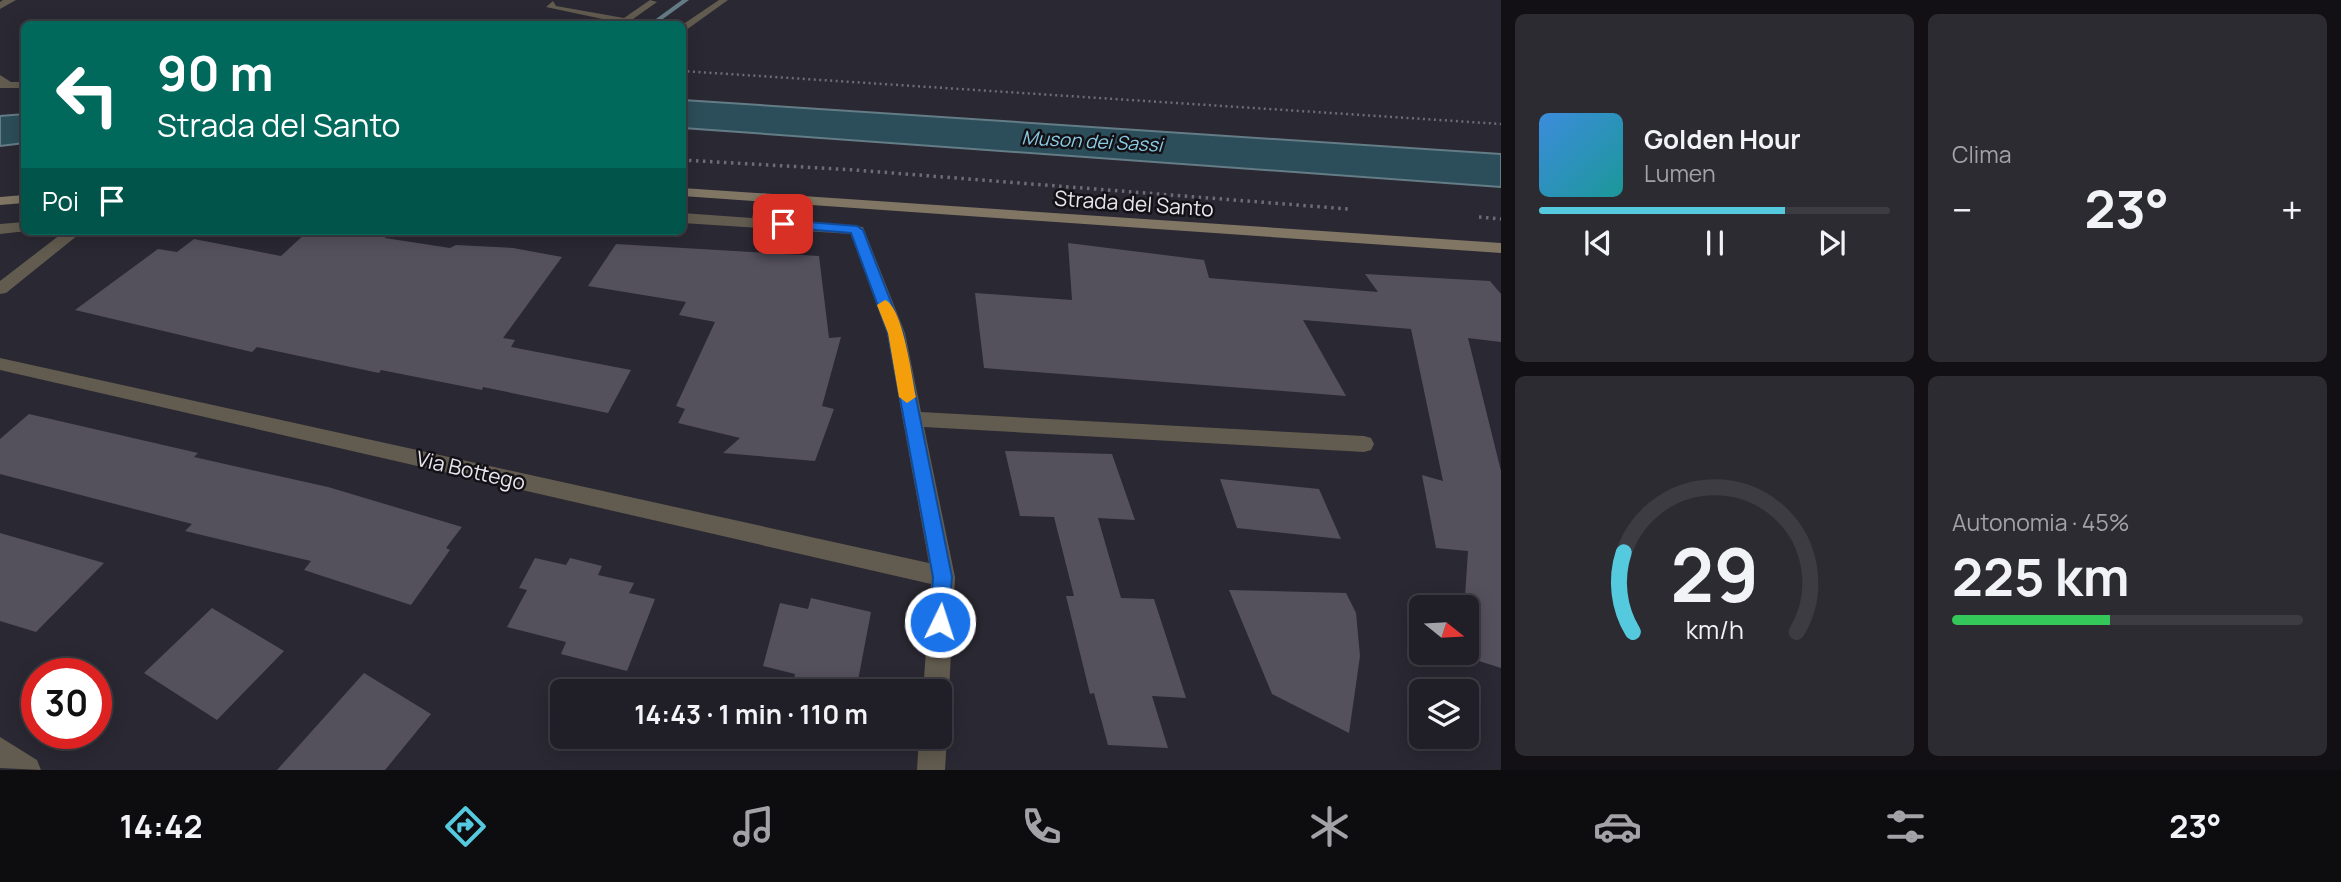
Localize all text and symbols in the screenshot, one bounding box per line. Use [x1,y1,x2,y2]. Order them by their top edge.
text: 90 m [157,39,274,106]
icon: left [42,49,133,140]
text: Strada del Santo [157,103,401,147]
text: Golden Hour [1644,121,1801,157]
water label: Muson dei Sassi [1021,124,1166,158]
text: Clima [1952,138,2011,170]
text: Lumen [1644,157,1716,189]
text: 23° [2085,173,2169,244]
icon: arrive [93,182,131,220]
text: Poi [42,183,79,219]
street label: Strada del Santo [1053,183,1215,223]
text: − [1952,183,1973,235]
text: + [2281,183,2303,235]
pin [753,194,813,254]
icon: arrive [764,205,802,243]
icon: previous [1579,224,1617,262]
icon: pause [1696,224,1734,262]
icon: next [1813,224,1851,262]
street label: Via Bottego [414,444,528,496]
text: Autonomia · 45% [1952,506,2129,538]
text: 29 [1670,524,1759,624]
text: 225 km [1952,541,2130,612]
position arrow [903,585,977,659]
north arrow [1409,595,1479,665]
map controls [1409,595,1479,749]
text: km/h [1685,612,1744,647]
speed limit sign: 30 [21,658,112,749]
button: layers [1409,679,1479,749]
text: 14:43 · 1 min · 110 m [634,696,868,732]
icon: directions [441,802,490,851]
icon: music [729,802,778,851]
icon: phone [1017,802,1066,851]
icon: climate [1305,802,1354,851]
icon: car [1593,802,1642,851]
icon: filters [1881,802,1930,851]
text: 14:42 [119,804,202,848]
text: 23° [2169,804,2221,848]

